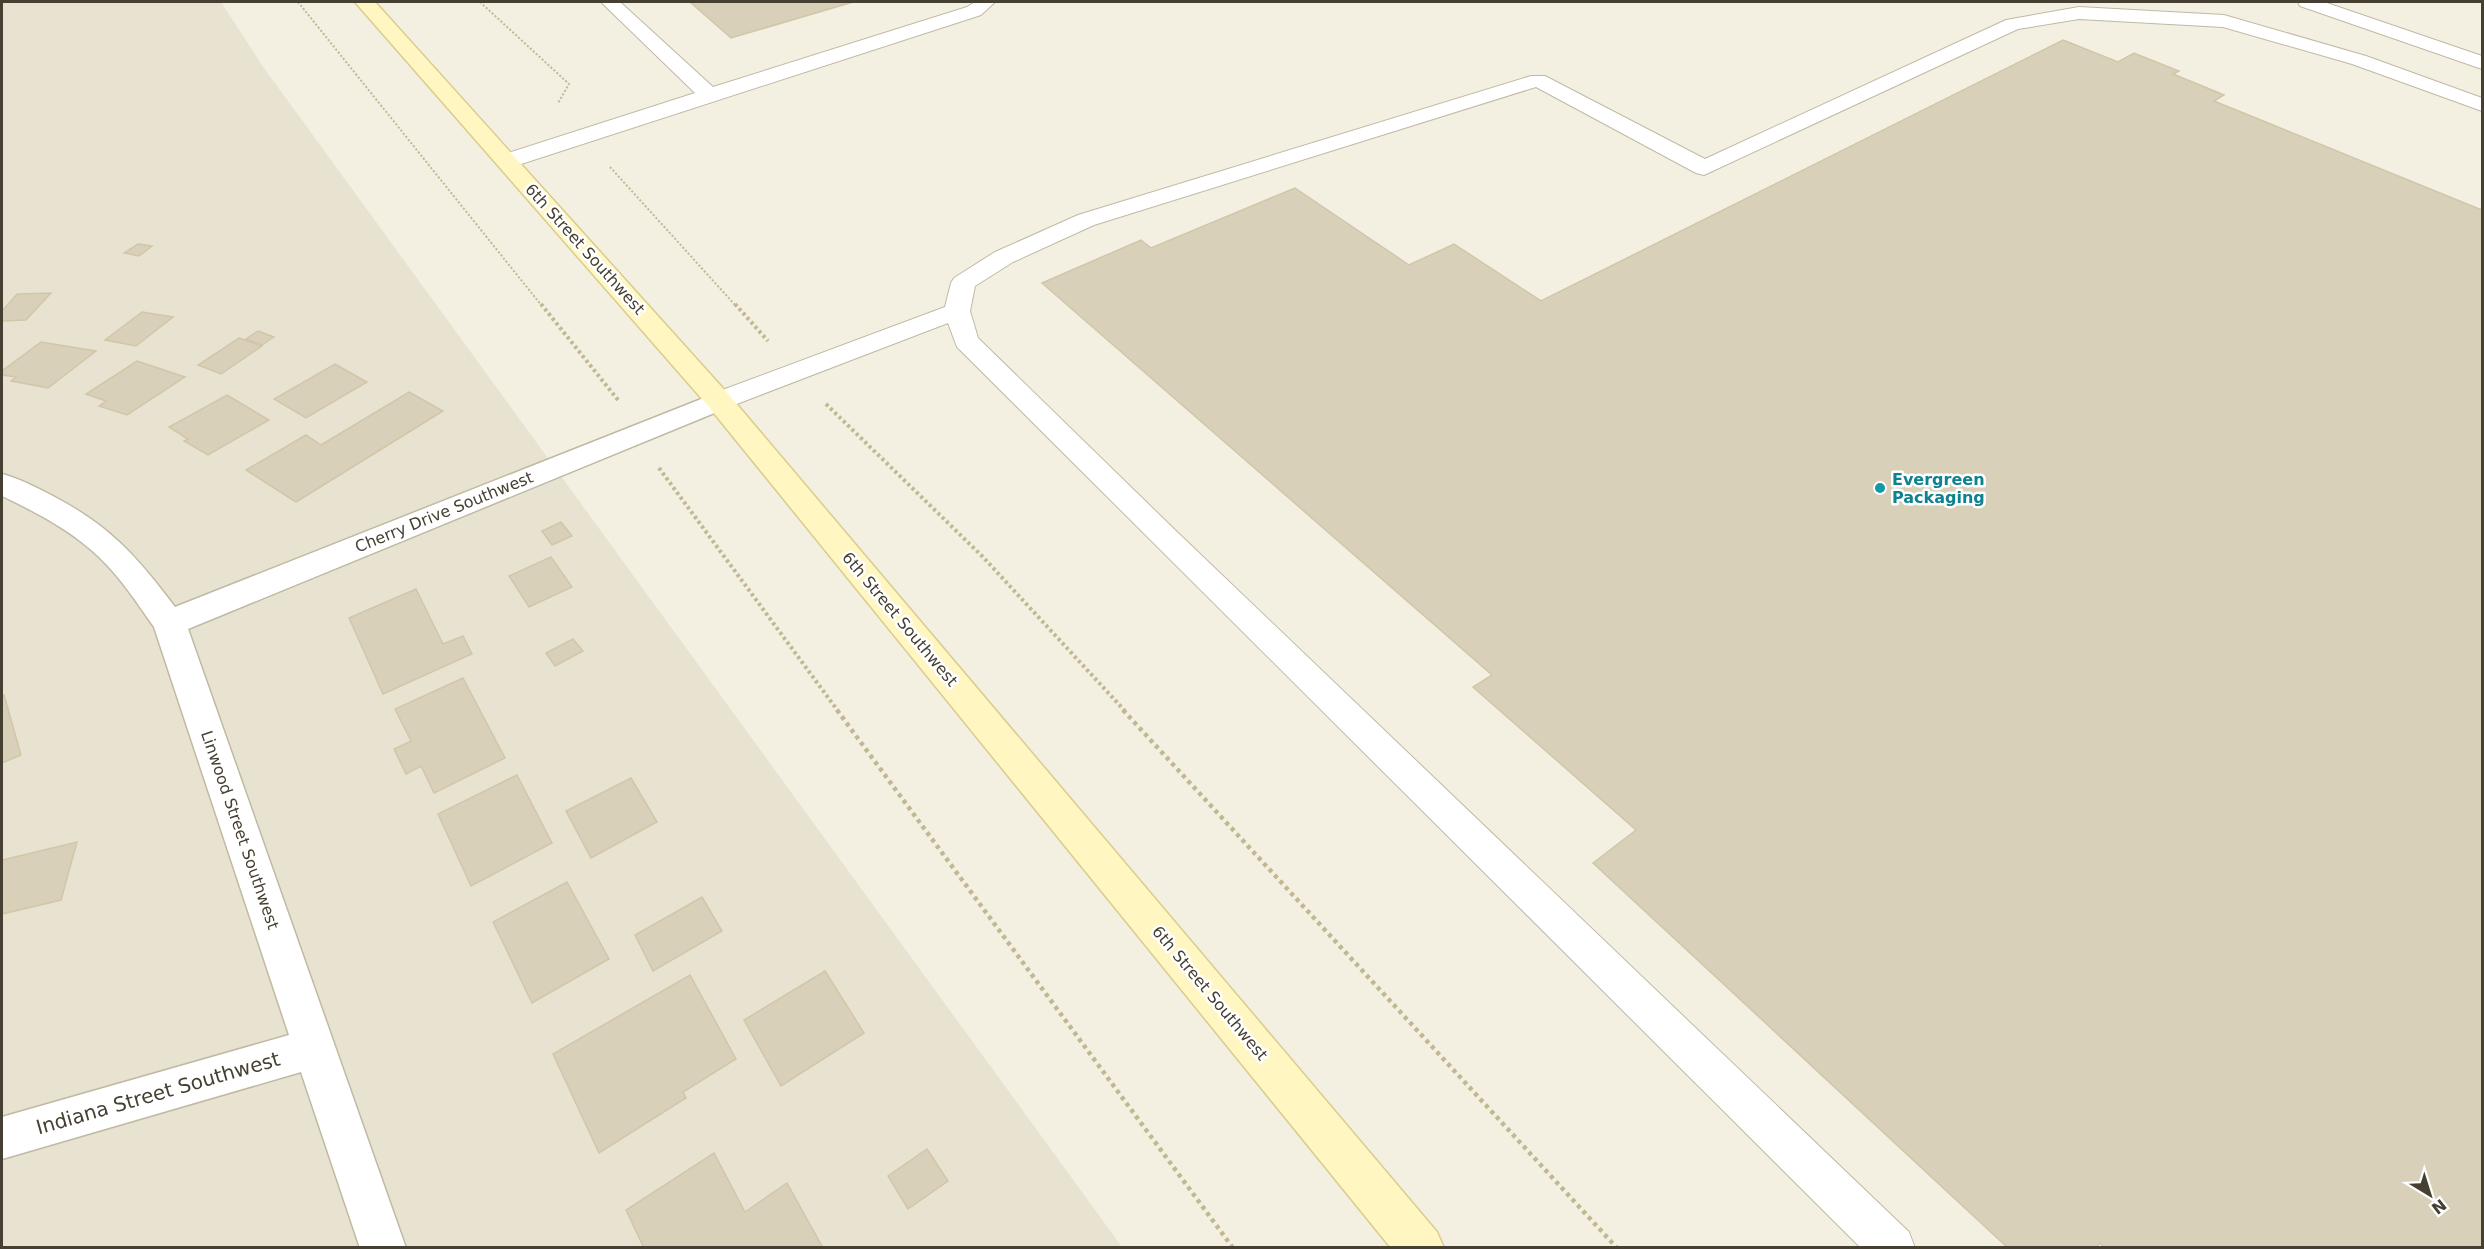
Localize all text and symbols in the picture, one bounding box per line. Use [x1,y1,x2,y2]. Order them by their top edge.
street label: 6th Street Southwest [521,180,649,318]
street label: Cherry Drive Southwest [352,468,536,556]
place label: Evergreen Packaging [1892,470,1985,507]
marker: Evergreen Packaging [1873,481,1887,495]
street label: 6th Street Southwest [838,548,962,690]
street label: Linwood Street Southwest [197,728,283,932]
street label: 6th Street Southwest [1148,922,1272,1064]
street label: Indiana Street Southwest [33,1047,283,1139]
north arrow [2400,1165,2460,1225]
text: N [2428,1195,2450,1218]

